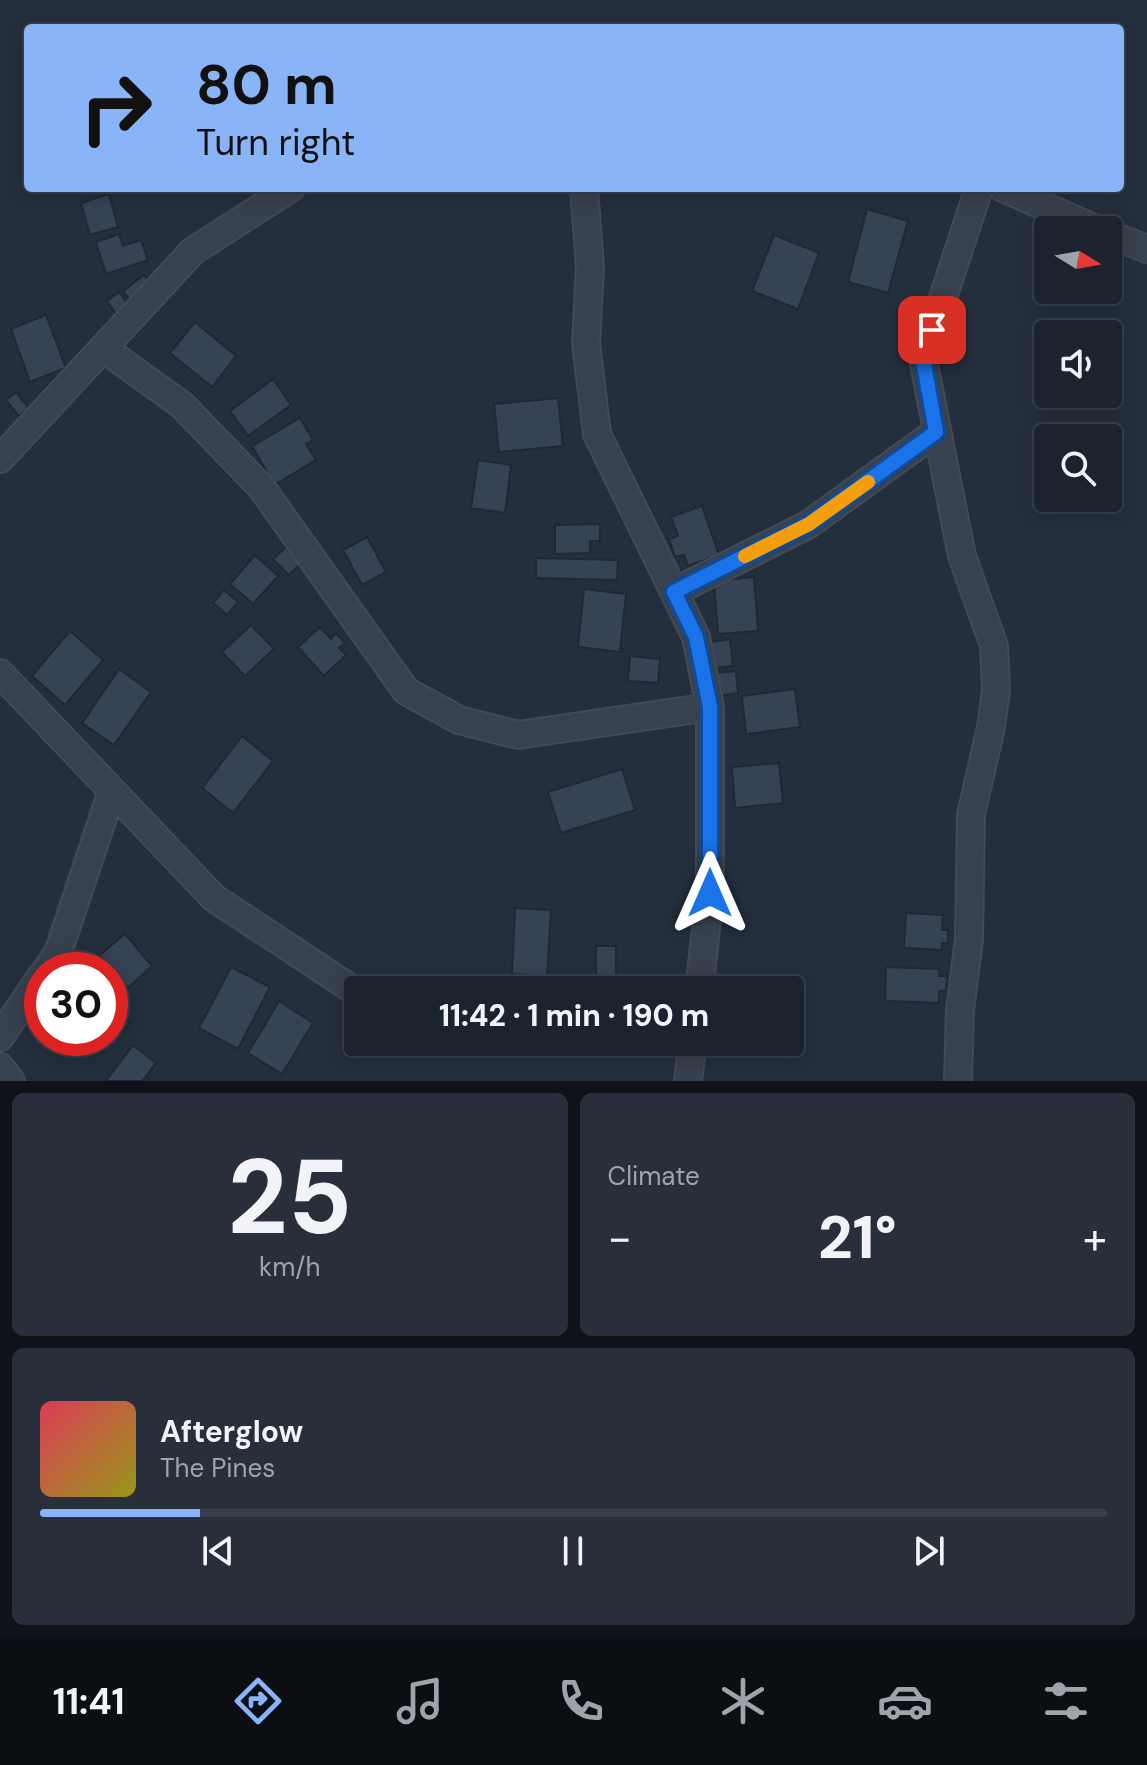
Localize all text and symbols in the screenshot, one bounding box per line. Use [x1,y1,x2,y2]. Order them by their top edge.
text: 80 m [196,48,337,121]
icon: right [64,56,168,160]
text: Turn right [196,119,355,166]
north arrow [1034,216,1122,304]
map controls [1034,216,1122,512]
pin [898,296,966,364]
icon: arrive [910,308,954,352]
button: sound [1034,320,1122,408]
button: search [1034,424,1122,512]
position arrow [668,851,752,935]
speed limit sign: 30 [24,952,128,1056]
text: 11:42 · 1 min · 190 m [439,996,709,1035]
text: 25 [227,1130,352,1265]
text: Climate [608,1159,700,1193]
text: 21° [818,1198,897,1277]
text: − [608,1209,632,1267]
text: + [1083,1209,1107,1267]
text: km/h [259,1250,320,1284]
text: Afterglow [160,1412,303,1451]
text: The Pines [160,1451,275,1485]
icon: previous [196,1529,240,1573]
icon: pause [551,1529,595,1573]
icon: next [907,1529,951,1573]
icon: directions [230,1673,286,1729]
icon: music [392,1673,448,1729]
icon: phone [553,1673,609,1729]
icon: climate [715,1673,771,1729]
icon: car [877,1673,933,1729]
icon: filters [1038,1673,1094,1729]
text: 11:41 [53,1678,125,1725]

